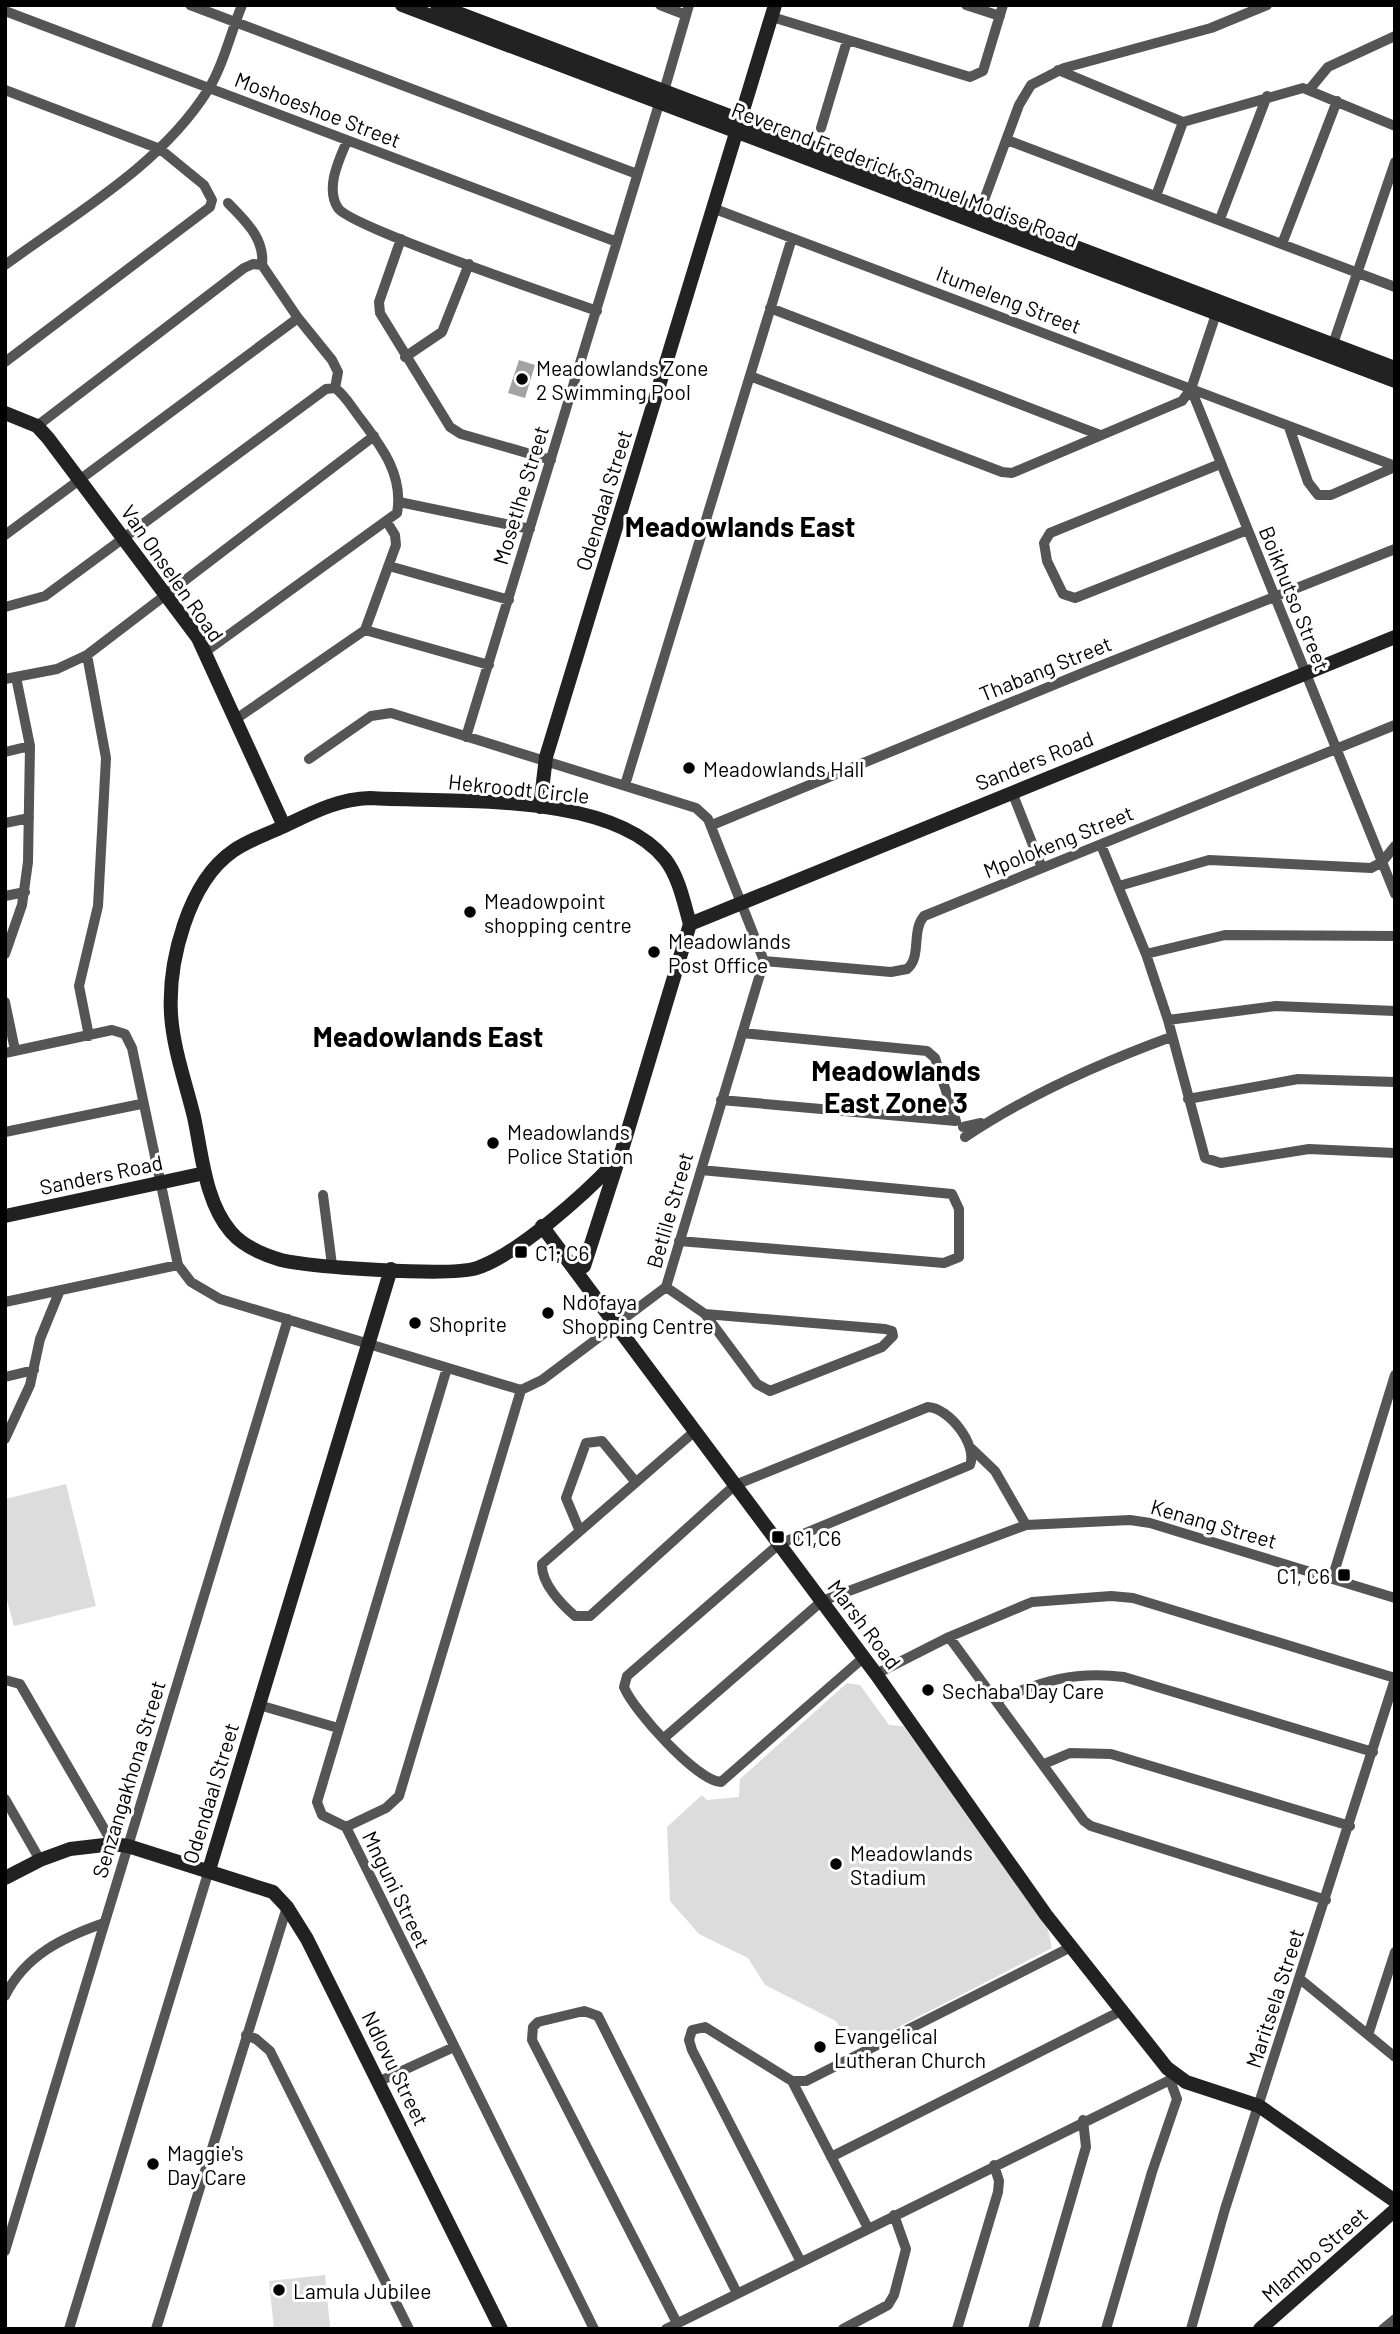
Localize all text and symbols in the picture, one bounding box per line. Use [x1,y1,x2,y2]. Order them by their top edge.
street label: Moshoeshoe Street [232,66,404,152]
street label: Reverend Frederick Samuel Modise Road [728,96,1082,252]
street label: Itumeleng Street [933,260,1085,338]
place label: Meadowlands Zone 2 Swimming Pool [536,355,708,404]
marker: Meadowlands Zone 2 Swimming Pool [514,371,530,387]
street label: Mosetlhe Street [487,422,553,568]
street label: Odendaal Street [570,426,636,574]
street label: Van Onselen Road [117,500,229,646]
district label: Meadowlands East [625,509,855,543]
street label: Boikhutso Street [1255,522,1335,674]
street label: Thabang Street [975,630,1115,706]
street label: Sanders Road [971,725,1097,795]
place label: Meadowlands Hall [703,756,864,781]
marker: Meadowlands Hall [681,760,697,776]
street label: Hekroodt Circle [447,768,591,808]
street label: Mpolokeng Street [979,800,1137,882]
place label: Meadowpoint shopping centre [484,888,632,937]
marker: Meadowpoint shopping centre [462,904,478,920]
place label: Meadowlands Post Office [668,928,791,977]
marker: Meadowlands Post Office [646,944,662,960]
district label: Meadowlands East [313,1019,543,1053]
district label: Meadowlands East Zone 3 [811,1053,981,1119]
place label: Meadowlands Police Station [507,1119,633,1168]
marker: Meadowlands Police Station [485,1135,501,1151]
street label: Sanders Road [37,1149,165,1199]
street label: Betlile Street [640,1149,698,1271]
place label: C1; C6 [535,1240,589,1265]
marker: C1; C6 [513,1244,529,1260]
place label: Ndofaya Shopping Centre [562,1289,714,1338]
marker: Ndofaya Shopping Centre [540,1305,556,1321]
place label: Shoprite [429,1311,507,1336]
marker: Shoprite [407,1315,423,1331]
street label: Kenang Street [1148,1493,1280,1553]
place label: C1,C6 [792,1525,841,1550]
marker: C1,C6 [770,1529,786,1545]
place label: C1, C6 [1277,1563,1330,1588]
marker: C1, C6 [1336,1567,1352,1583]
street label: Marsh Road [823,1574,907,1674]
street label: Senzangakhona Street [86,1677,170,1881]
place label: Sechaba Day Care [942,1678,1104,1703]
marker: Sechaba Day Care [920,1682,936,1698]
street label: Odendaal Street [177,1719,243,1867]
street label: Mnguni Street [358,1826,436,1952]
place label: Meadowlands Stadium [850,1840,973,1889]
marker: Meadowlands Stadium [828,1856,844,1872]
street label: Maritsela Street [1240,1925,1308,2071]
street label: Ndlovu Street [358,2007,434,2129]
place label: Evangelical Lutheran Church [834,2023,986,2072]
marker: Evangelical Lutheran Church [812,2039,828,2055]
place label: Maggie's Day Care [167,2140,246,2189]
marker: Maggie's Day Care [145,2156,161,2172]
street label: Mlambo Street [1256,2201,1372,2307]
place label: Lamula Jubilee [293,2278,431,2303]
marker: Lamula Jubilee [271,2282,287,2298]

